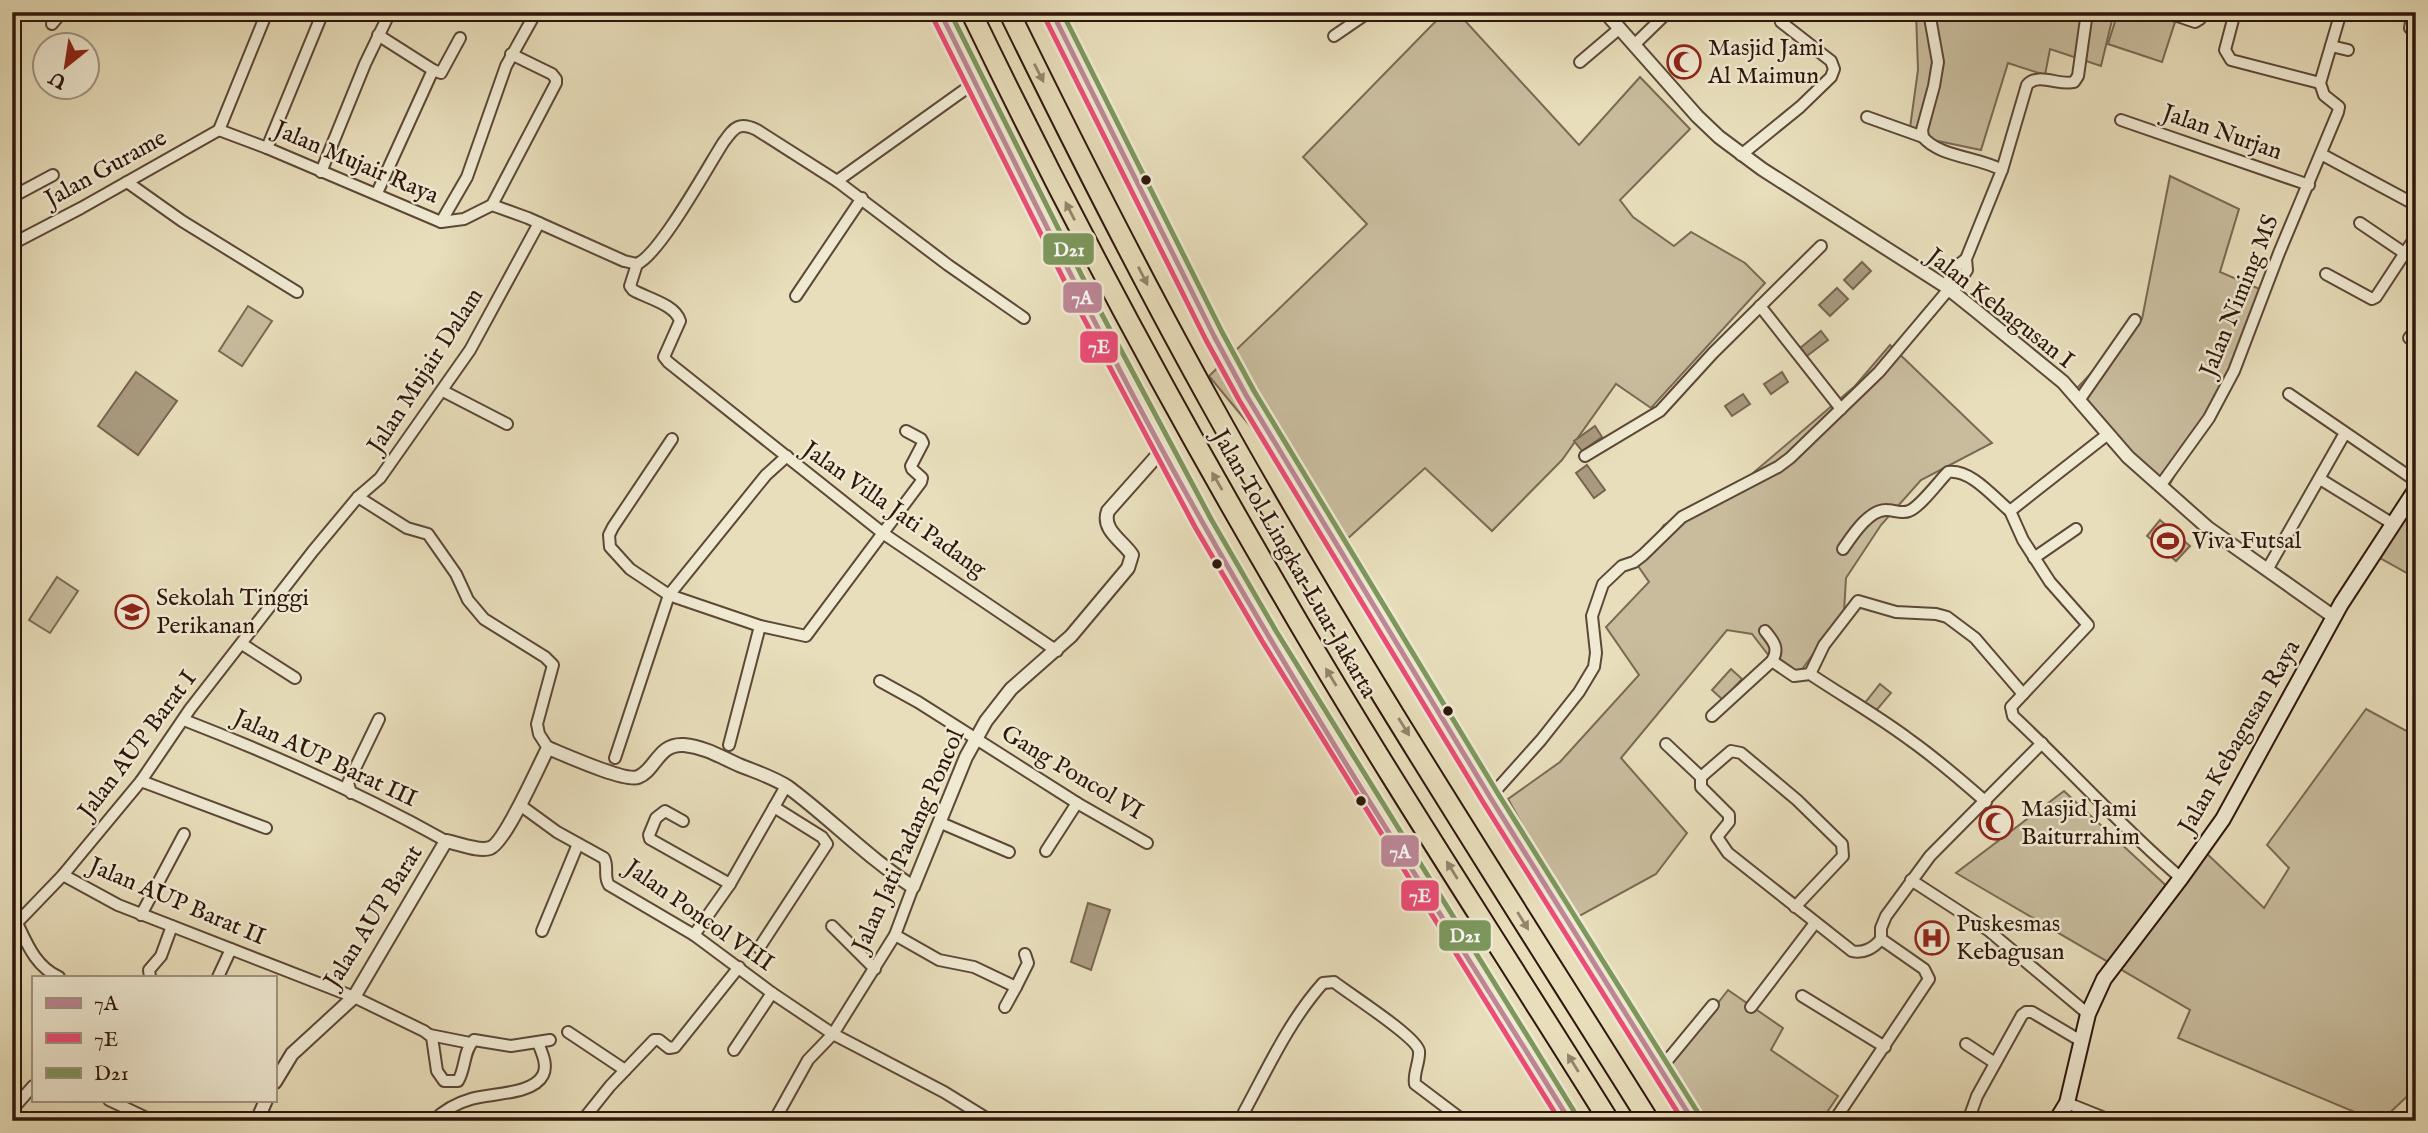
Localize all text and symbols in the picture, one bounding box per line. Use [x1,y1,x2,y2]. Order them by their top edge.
north arrow [32,32,102,102]
place label: Masjid Jami Al Maimun [1707,33,1824,92]
mosque icon: Masjid Jami Al Maimun [1665,43,1703,81]
one-way arrow [1034,63,1045,83]
text: U [45,64,72,94]
street label: Jalan Nurjan [2155,97,2286,168]
street label: Jalan Mujair Raya [266,113,444,212]
street label: Jalan Gurame [37,123,172,217]
unlabelled marker [1139,173,1153,187]
one-way arrow [1065,201,1076,221]
street label: Jalan Niming MS [2192,210,2287,384]
line badge: D21 [1042,232,1095,266]
text: D21 [1053,239,1085,263]
street label: Jalan Kebagusan I [1918,240,2080,376]
one-way arrow [1137,266,1149,286]
line badge: 7A [1062,281,1103,314]
street label: Jalan Mujair Dalam [359,282,491,462]
text: 7A [1071,287,1094,311]
line badge: 7E [1079,330,1119,364]
text: 7E [1088,336,1110,360]
street label: Jalan Tol Lingkar Luar Jakarta [1203,422,1384,704]
street label: Jalan Villa Jati Padang [793,433,993,586]
one-way arrow [1210,471,1223,490]
sports icon: Viva Futsal [2149,522,2187,560]
place label: Viva Futsal [2191,526,2302,557]
unlabelled marker [1210,557,1224,571]
place label: Sekolah Tinggi Perikanan [156,583,309,642]
school or university icon: Sekolah Tinggi Perikanan [113,593,151,631]
street label: Jalan Kebagusan Raya [2170,634,2308,842]
street label: Jalan AUP Barat I [70,664,204,828]
one-way arrow [1325,667,1338,686]
street label: Jalan AUP Barat III [226,702,422,815]
unlabelled marker [1441,704,1455,718]
street label: Gang Poncol VI [995,718,1149,828]
one-way arrow [1397,718,1410,737]
street label: Jalan Jati Padang Poncol [845,724,972,960]
unlabelled marker [1354,794,1368,808]
place label: Masjid Jami Baiturrahim [2021,794,2140,853]
mosque icon: Masjid Jami Baiturrahim [1977,804,2015,842]
line badge: 7A [1380,834,1420,868]
street label: Jalan AUP Barat [316,840,430,997]
text: 7A [1389,841,1412,865]
street label: Jalan AUP Barat II [81,850,270,953]
street label: Jalan Poncol VIII [616,851,780,979]
one-way arrow [1445,860,1458,880]
line badge: 7E [1400,879,1440,912]
text: 7E [1409,885,1431,909]
place label: Puskesmas Kebagusan [1956,909,2065,968]
one-way arrow [1517,911,1530,930]
line badge: D21 [1438,919,1492,952]
hospital icon: Puskesmas Kebagusan [1913,919,1951,957]
text: D21 [1449,925,1481,949]
legend [32,976,276,1102]
text: 7A [94,991,119,1018]
text: 7E [94,1027,118,1054]
one-way arrow [1566,1053,1579,1072]
text: D21 [94,1061,129,1088]

